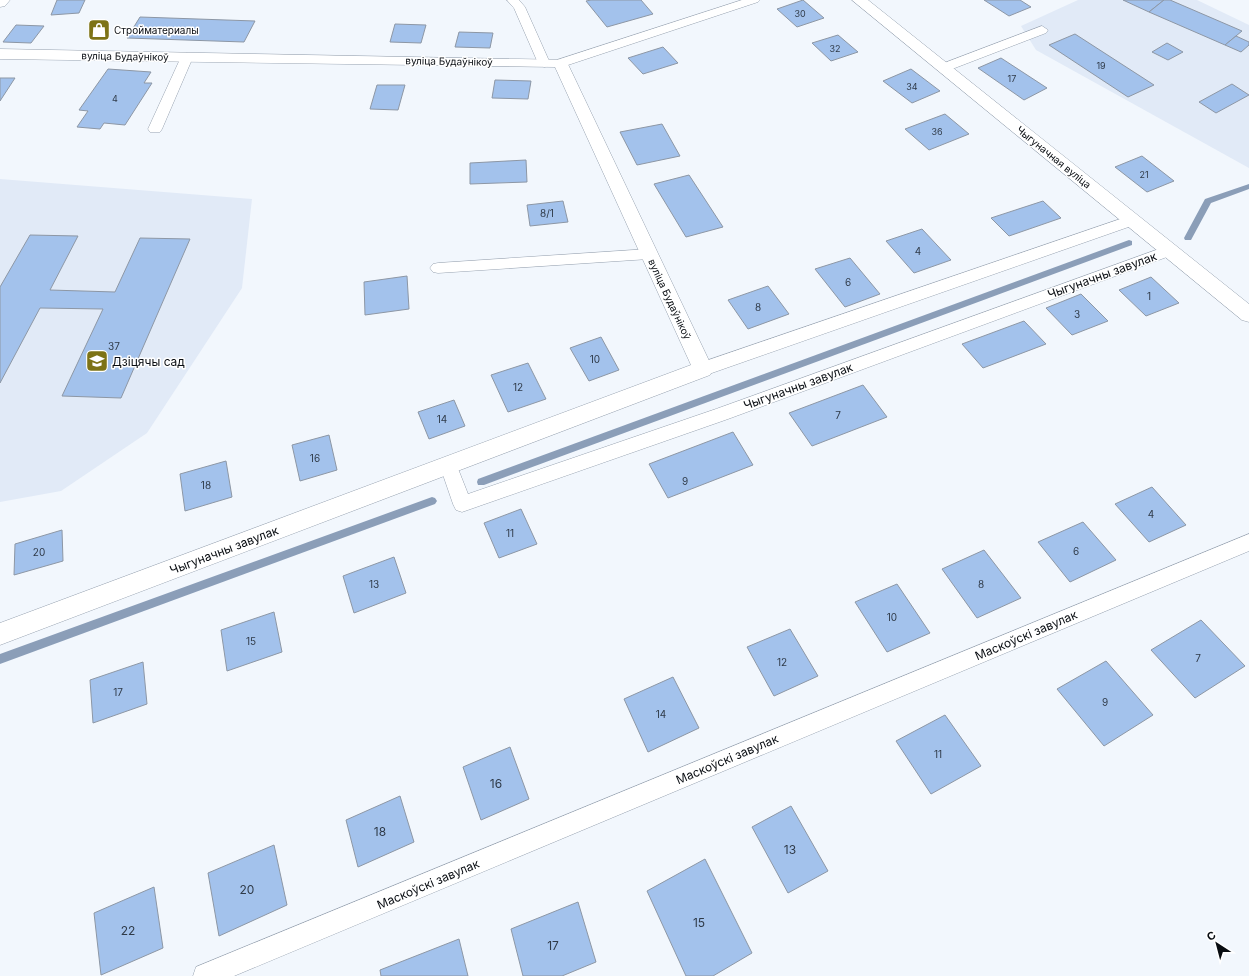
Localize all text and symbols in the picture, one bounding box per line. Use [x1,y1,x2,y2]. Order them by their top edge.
house number: 30 [794,8,806,19]
shop icon: Стройматериалы [86,17,112,43]
place label: Стройматериалы [114,24,199,36]
house number: 32 [829,43,841,54]
street label: вуліца Будаўнікоў [81,49,169,63]
street label: вуліца Будаўнікоў [405,54,493,68]
house number: 19 [1096,60,1106,71]
house number: 17 [1008,73,1016,84]
house number: 34 [906,81,918,92]
house number: 4 [112,93,118,104]
street label: Чыгуначная вуліца [1014,123,1094,191]
house number: 36 [931,126,943,137]
house number: 21 [1139,169,1149,180]
house number: 8/1 [540,207,554,219]
house number: 4 [915,245,921,257]
street label: Чыгуначны завулак [1045,248,1159,302]
street label: вуліца Будаўнікоў [646,257,694,341]
house number: 6 [845,276,851,288]
house number: 1 [1147,290,1151,302]
house number: 8 [755,301,761,313]
house number: 3 [1074,308,1080,320]
house number: 37 [108,340,120,352]
school or university icon: Дзіцячы сад [84,348,110,374]
house number: 10 [590,353,600,365]
place label: Дзіцячы сад [112,354,185,369]
street label: Чыгуначны завулак [741,359,855,413]
house number: 12 [513,381,523,393]
house number: 7 [835,409,841,421]
house number: 14 [437,413,447,425]
house number: 16 [310,452,320,464]
house number: 9 [682,475,688,487]
house number: 18 [201,479,211,491]
house number: 4 [1148,508,1154,520]
street label: Чыгуначны завулак [168,522,281,578]
house number: 11 [506,527,514,539]
house number: 6 [1073,545,1079,557]
house number: 20 [33,546,45,558]
house number: 13 [369,578,379,590]
house number: 8 [978,578,984,590]
street label: Маскоўскі завулак [973,606,1080,663]
house number: 10 [887,611,897,623]
house number: 15 [246,635,256,647]
house number: 7 [1195,652,1201,664]
house number: 12 [777,656,787,668]
house number: 17 [113,686,123,698]
house number: 9 [1102,696,1108,708]
house number: 14 [656,708,666,720]
street label: Маскоўскі завулак [674,730,781,787]
house number: 11 [934,748,942,760]
house number: 16 [490,776,502,791]
house number: 18 [374,824,386,839]
house number: 13 [784,842,796,857]
street label: Маскоўскі завулак [375,855,482,912]
house number: 20 [240,882,254,897]
house number: 15 [693,915,705,930]
house number: 22 [121,923,135,938]
north arrow [1197,924,1237,964]
text: С [1204,928,1219,944]
house number: 17 [547,938,559,953]

